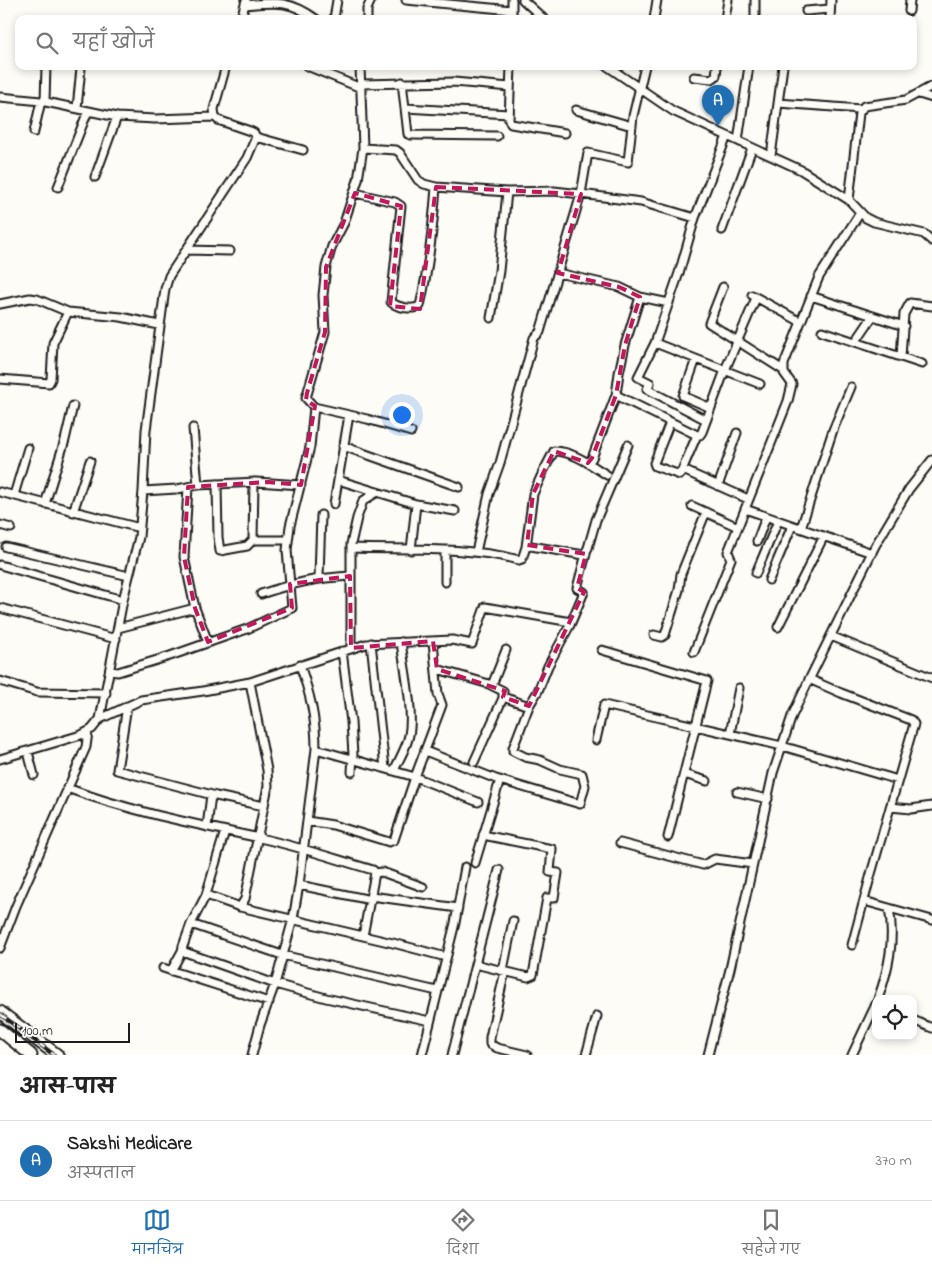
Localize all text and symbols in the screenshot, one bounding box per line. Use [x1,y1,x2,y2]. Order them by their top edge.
search box [15,15,917,70]
icon: search [33,29,61,57]
text: यहाँ खोजें [73,30,155,57]
pin: A [702,85,734,126]
your location [389,402,415,428]
map controls [872,995,917,1040]
button: locate [872,995,917,1040]
scale bar [15,1020,130,1043]
text: 100 m [22,1021,53,1042]
text: आस-पास [20,1073,115,1103]
text: Sakshi Medicare [67,1131,192,1158]
text: A [31,1149,41,1173]
text: 370 m [875,1149,912,1173]
text: अस्पताल [67,1162,135,1186]
tab: मानचित्र [132,1206,183,1265]
tab: दिशा [447,1206,479,1265]
tab: सहेजे गए [742,1206,800,1265]

